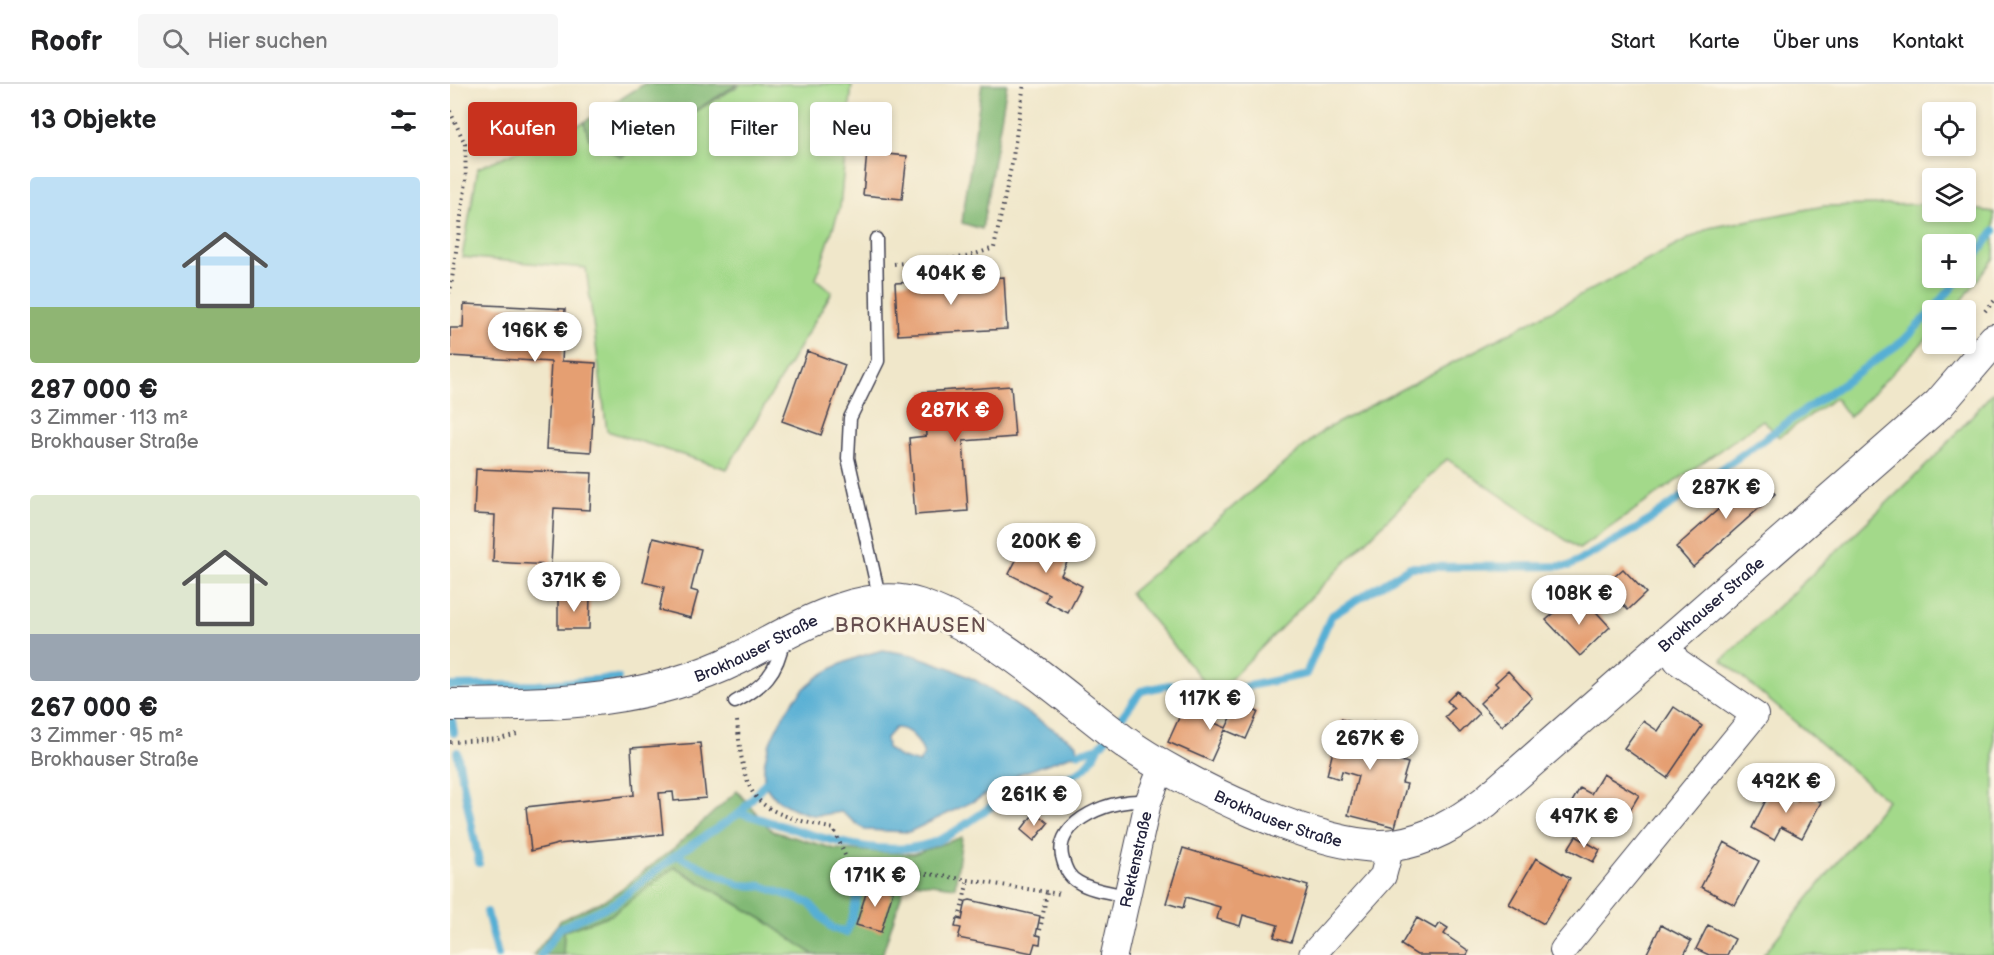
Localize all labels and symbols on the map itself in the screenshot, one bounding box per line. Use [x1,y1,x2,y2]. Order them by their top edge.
pin: 404K € [902,255,1000,306]
pin: 196K € [486,312,584,363]
pin: 287K € [906,392,1004,443]
pin: 287K € [1677,469,1775,520]
pin: 200K € [997,523,1095,574]
street label: Brokhauser Straße [1655,553,1769,657]
pin: 371K € [525,562,623,613]
pin: 108K € [1530,575,1628,626]
street label: Brokhauser Straße [692,611,821,687]
district label: BROKHAUSEN [835,614,987,638]
pin: 117K € [1161,680,1259,731]
pin: 267K € [1321,720,1419,771]
pin: 492K € [1737,763,1835,814]
pin: 261K € [985,776,1083,827]
street label: Brokhauser Straße [1211,787,1344,852]
pin: 497K € [1535,798,1633,849]
street label: Rektenstraße [1117,809,1157,910]
pin: 171K € [826,857,924,908]

